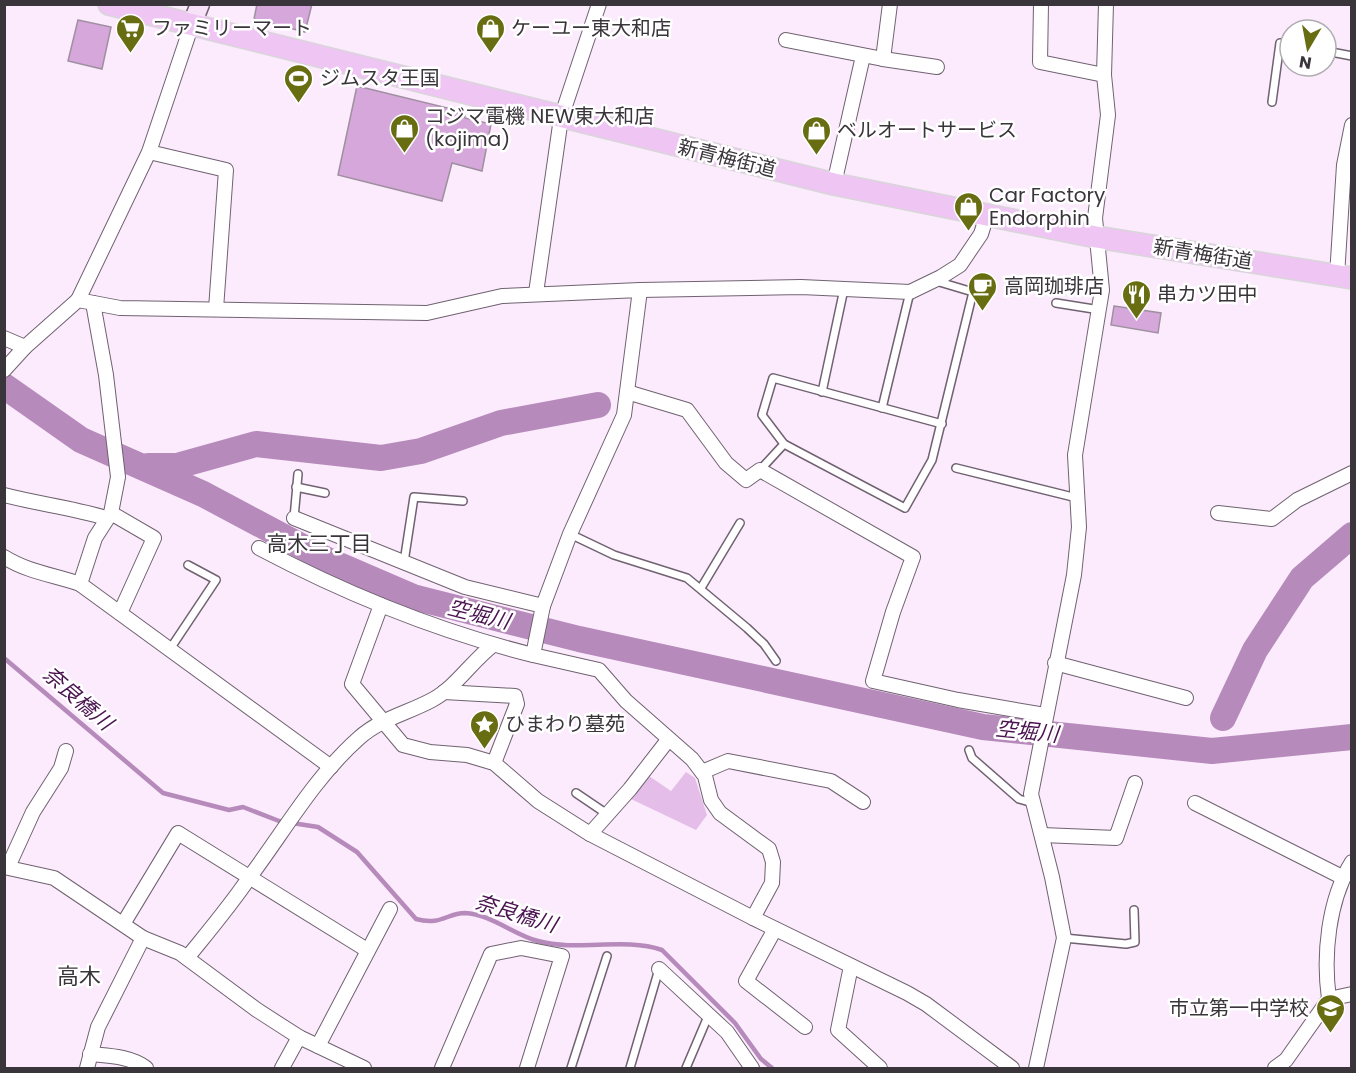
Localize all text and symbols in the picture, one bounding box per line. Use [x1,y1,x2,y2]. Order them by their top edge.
supermarket icon: ファミリーマート [115,12,147,54]
shop icon: ケーユー東大和店 [474,12,506,54]
place label: ファミリーマート [152,14,312,42]
place label: ケーユー東大和店 [511,14,671,42]
north arrow [1278,18,1338,78]
text: N [1298,50,1313,75]
sports icon: ジムスタ王国 [283,62,315,104]
place label: ジムスタ王国 [320,64,440,92]
place label: コジマ電機 NEW東大和店 (kojima) [425,102,654,153]
shop icon: コジマ電機 NEW東大和店 (kojima) [388,112,420,154]
shop icon: ベルオートサービス [800,114,832,156]
place label: ベルオートサービス [837,116,1017,144]
street label: 新青梅街道 [675,132,779,184]
place label: Car Factory Endorphin [989,181,1105,232]
shop icon: Car Factory Endorphin [952,190,984,232]
street label: 新青梅街道 [1151,232,1255,276]
cafe icon: 高岡珈琲店 [967,270,999,312]
place label: 高岡珈琲店 [1004,272,1104,300]
restaurant icon: 串カツ田中 [1120,278,1152,320]
place label: 串カツ田中 [1157,280,1257,308]
district label: 高木三丁目 [267,529,372,558]
water label: 空堀川 [445,592,515,636]
water label: 奈良橋川 [37,660,121,738]
place icon: ひまわり墓苑 [468,708,500,750]
place label: ひまわり墓苑 [505,710,625,738]
water label: 空堀川 [994,713,1062,749]
water label: 奈良橋川 [472,887,562,940]
district label: 高木 [57,961,101,992]
school or university icon: 市立第一中学校 [1314,992,1346,1034]
place label: 市立第一中学校 [1169,994,1309,1022]

